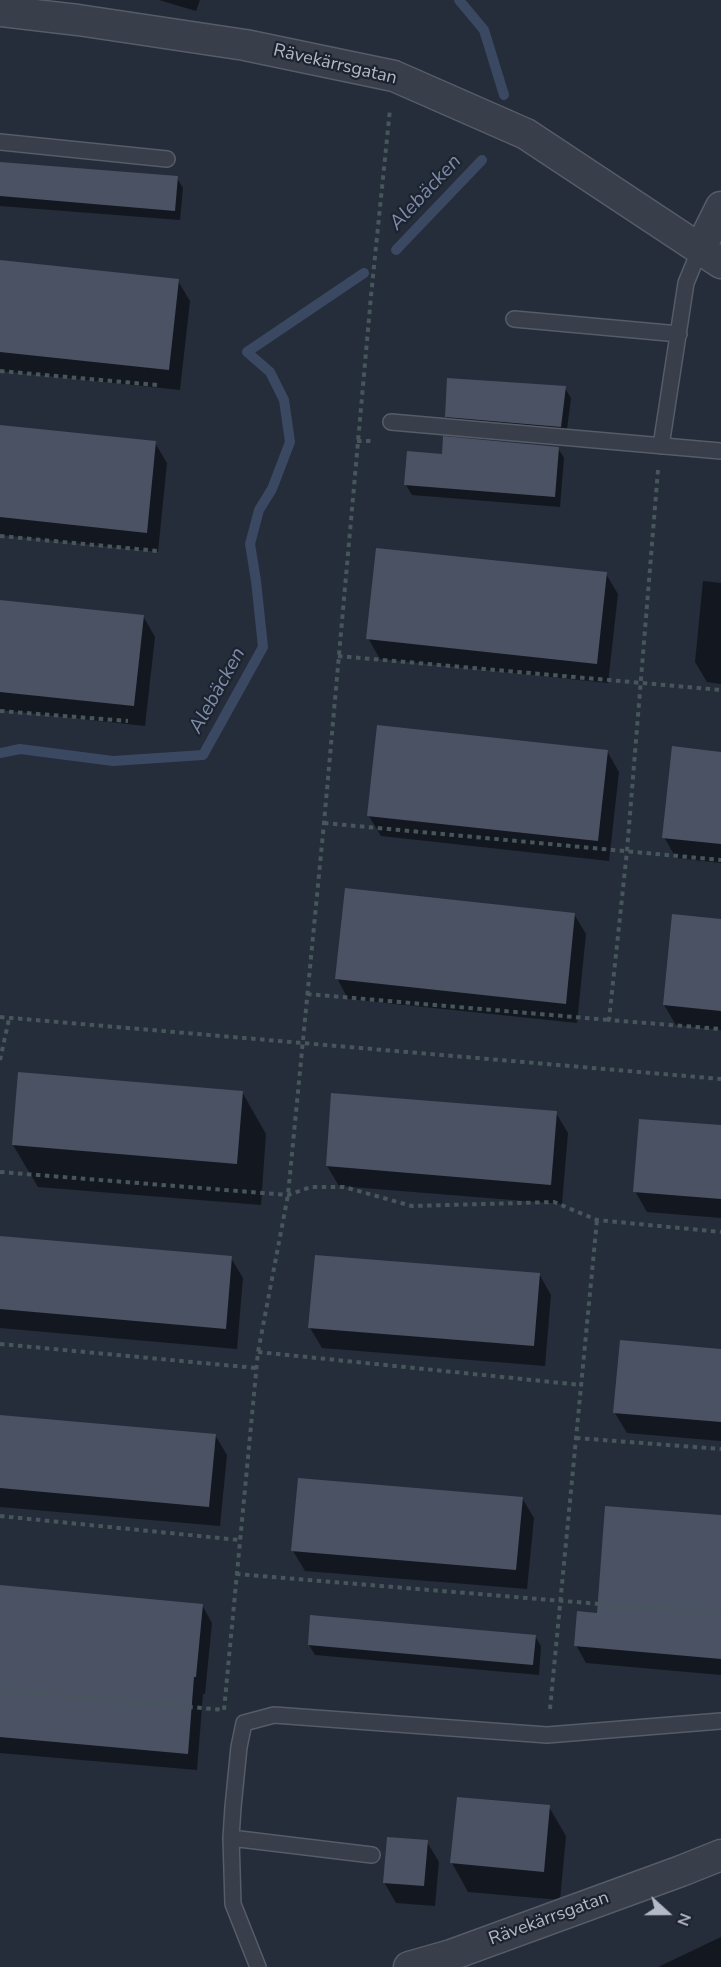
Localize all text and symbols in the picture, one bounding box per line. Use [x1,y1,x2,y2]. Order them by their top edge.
street label: Rävekärrsgatan [271,40,399,90]
water label: Alebäcken [385,150,467,236]
water label: Alebäcken [185,644,251,738]
north arrow [637,1883,697,1943]
street label: Rävekärrsgatan [486,1887,612,1951]
text: N [671,1910,696,1929]

